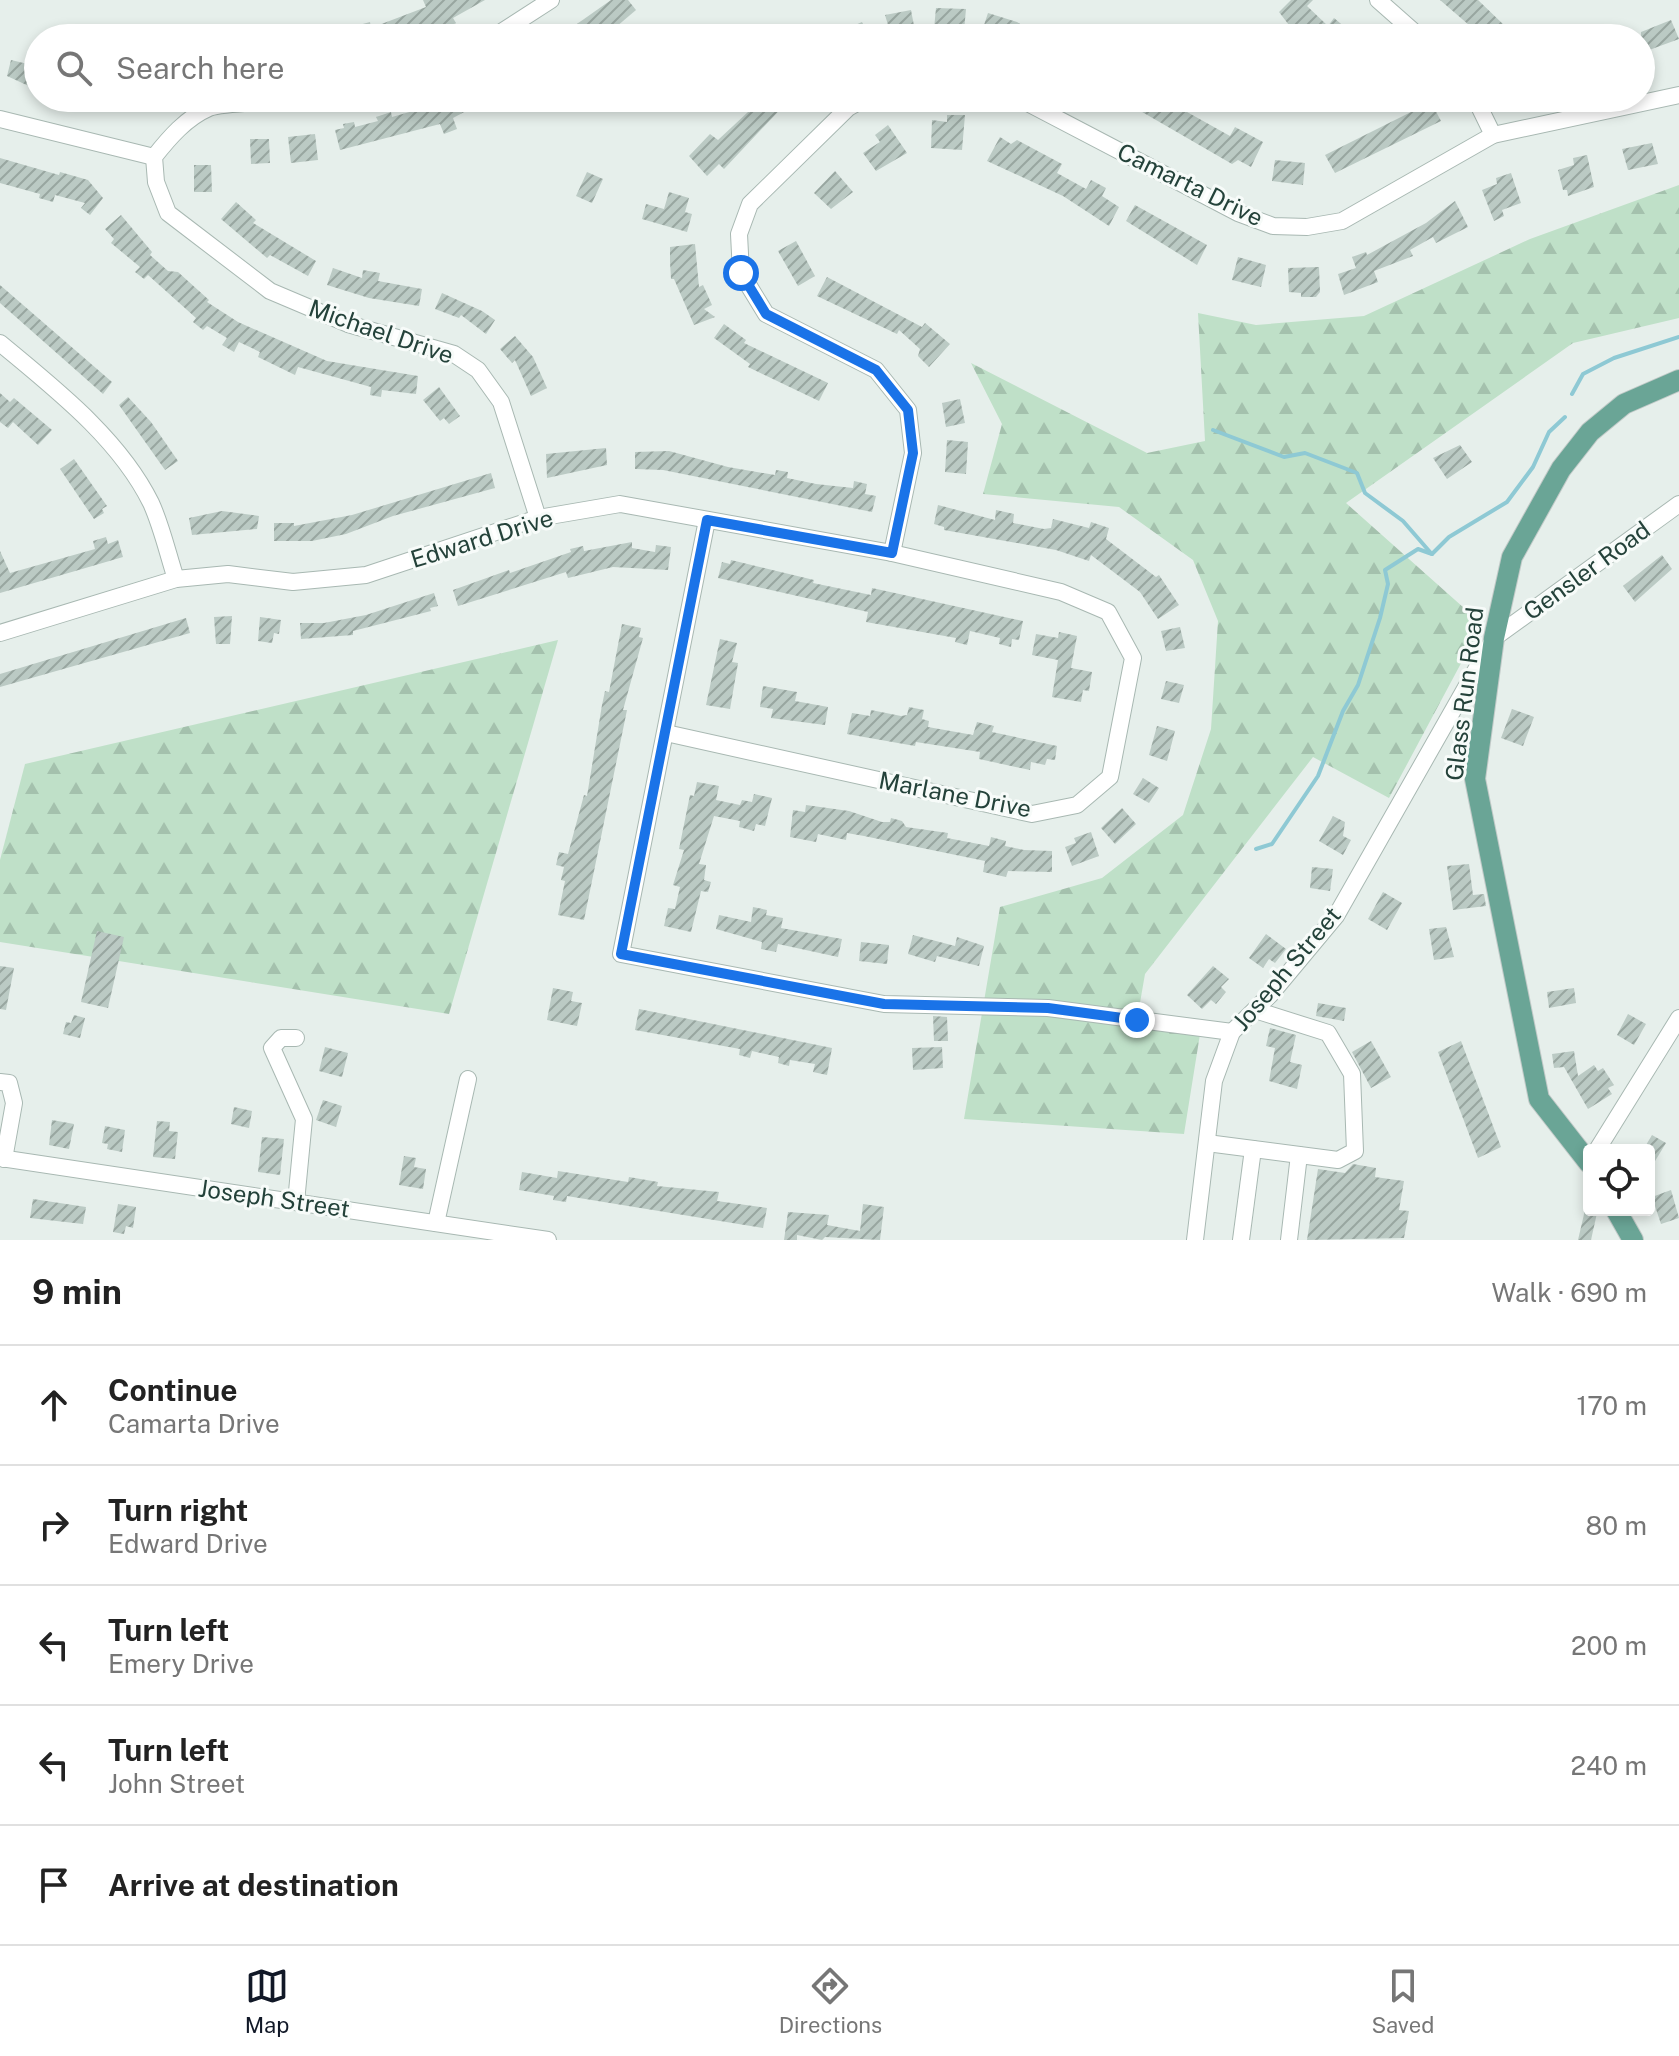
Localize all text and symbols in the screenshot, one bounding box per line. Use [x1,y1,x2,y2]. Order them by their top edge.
search box [24,24,1655,112]
icon: search [52,46,96,90]
text: Search here [116,50,284,86]
street label: Camarta Drive [1113,137,1268,231]
route start [723,255,759,291]
street label: Michael Drive [305,293,457,369]
street label: Edward Drive [407,503,556,573]
street label: Gensler Road [1518,515,1655,625]
street label: Glass Run Road [1439,606,1489,782]
street label: Marlane Drive [877,766,1034,823]
street label: Joseph Street [1226,901,1346,1036]
route end [1119,1002,1155,1038]
map controls [1583,1144,1655,1216]
button: locate [1583,1144,1655,1216]
street label: Joseph Street [197,1174,352,1222]
text: 9 min [32,1272,122,1312]
text: Walk · 690 m [1491,1277,1647,1308]
text: Continue [108,1372,238,1408]
icon: ahead [32,1383,76,1427]
text: 170 m [1577,1390,1647,1421]
text: Camarta Drive [108,1408,280,1439]
text: Turn right [108,1492,248,1528]
icon: right [32,1503,76,1547]
text: 80 m [1586,1510,1647,1541]
text: Edward Drive [108,1528,268,1559]
text: Turn left [108,1612,229,1648]
icon: left [32,1623,76,1667]
text: 200 m [1571,1630,1647,1661]
text: Emery Drive [108,1648,254,1679]
text: Turn left [108,1732,229,1768]
icon: left [32,1743,76,1787]
text: 240 m [1570,1750,1647,1781]
text: John Street [108,1768,245,1799]
icon: arrive [32,1863,76,1907]
text: Arrive at destination [108,1867,399,1903]
tab: Map [245,1964,289,2038]
tab: Directions [779,1964,882,2038]
tab: Saved [1371,1964,1434,2038]

